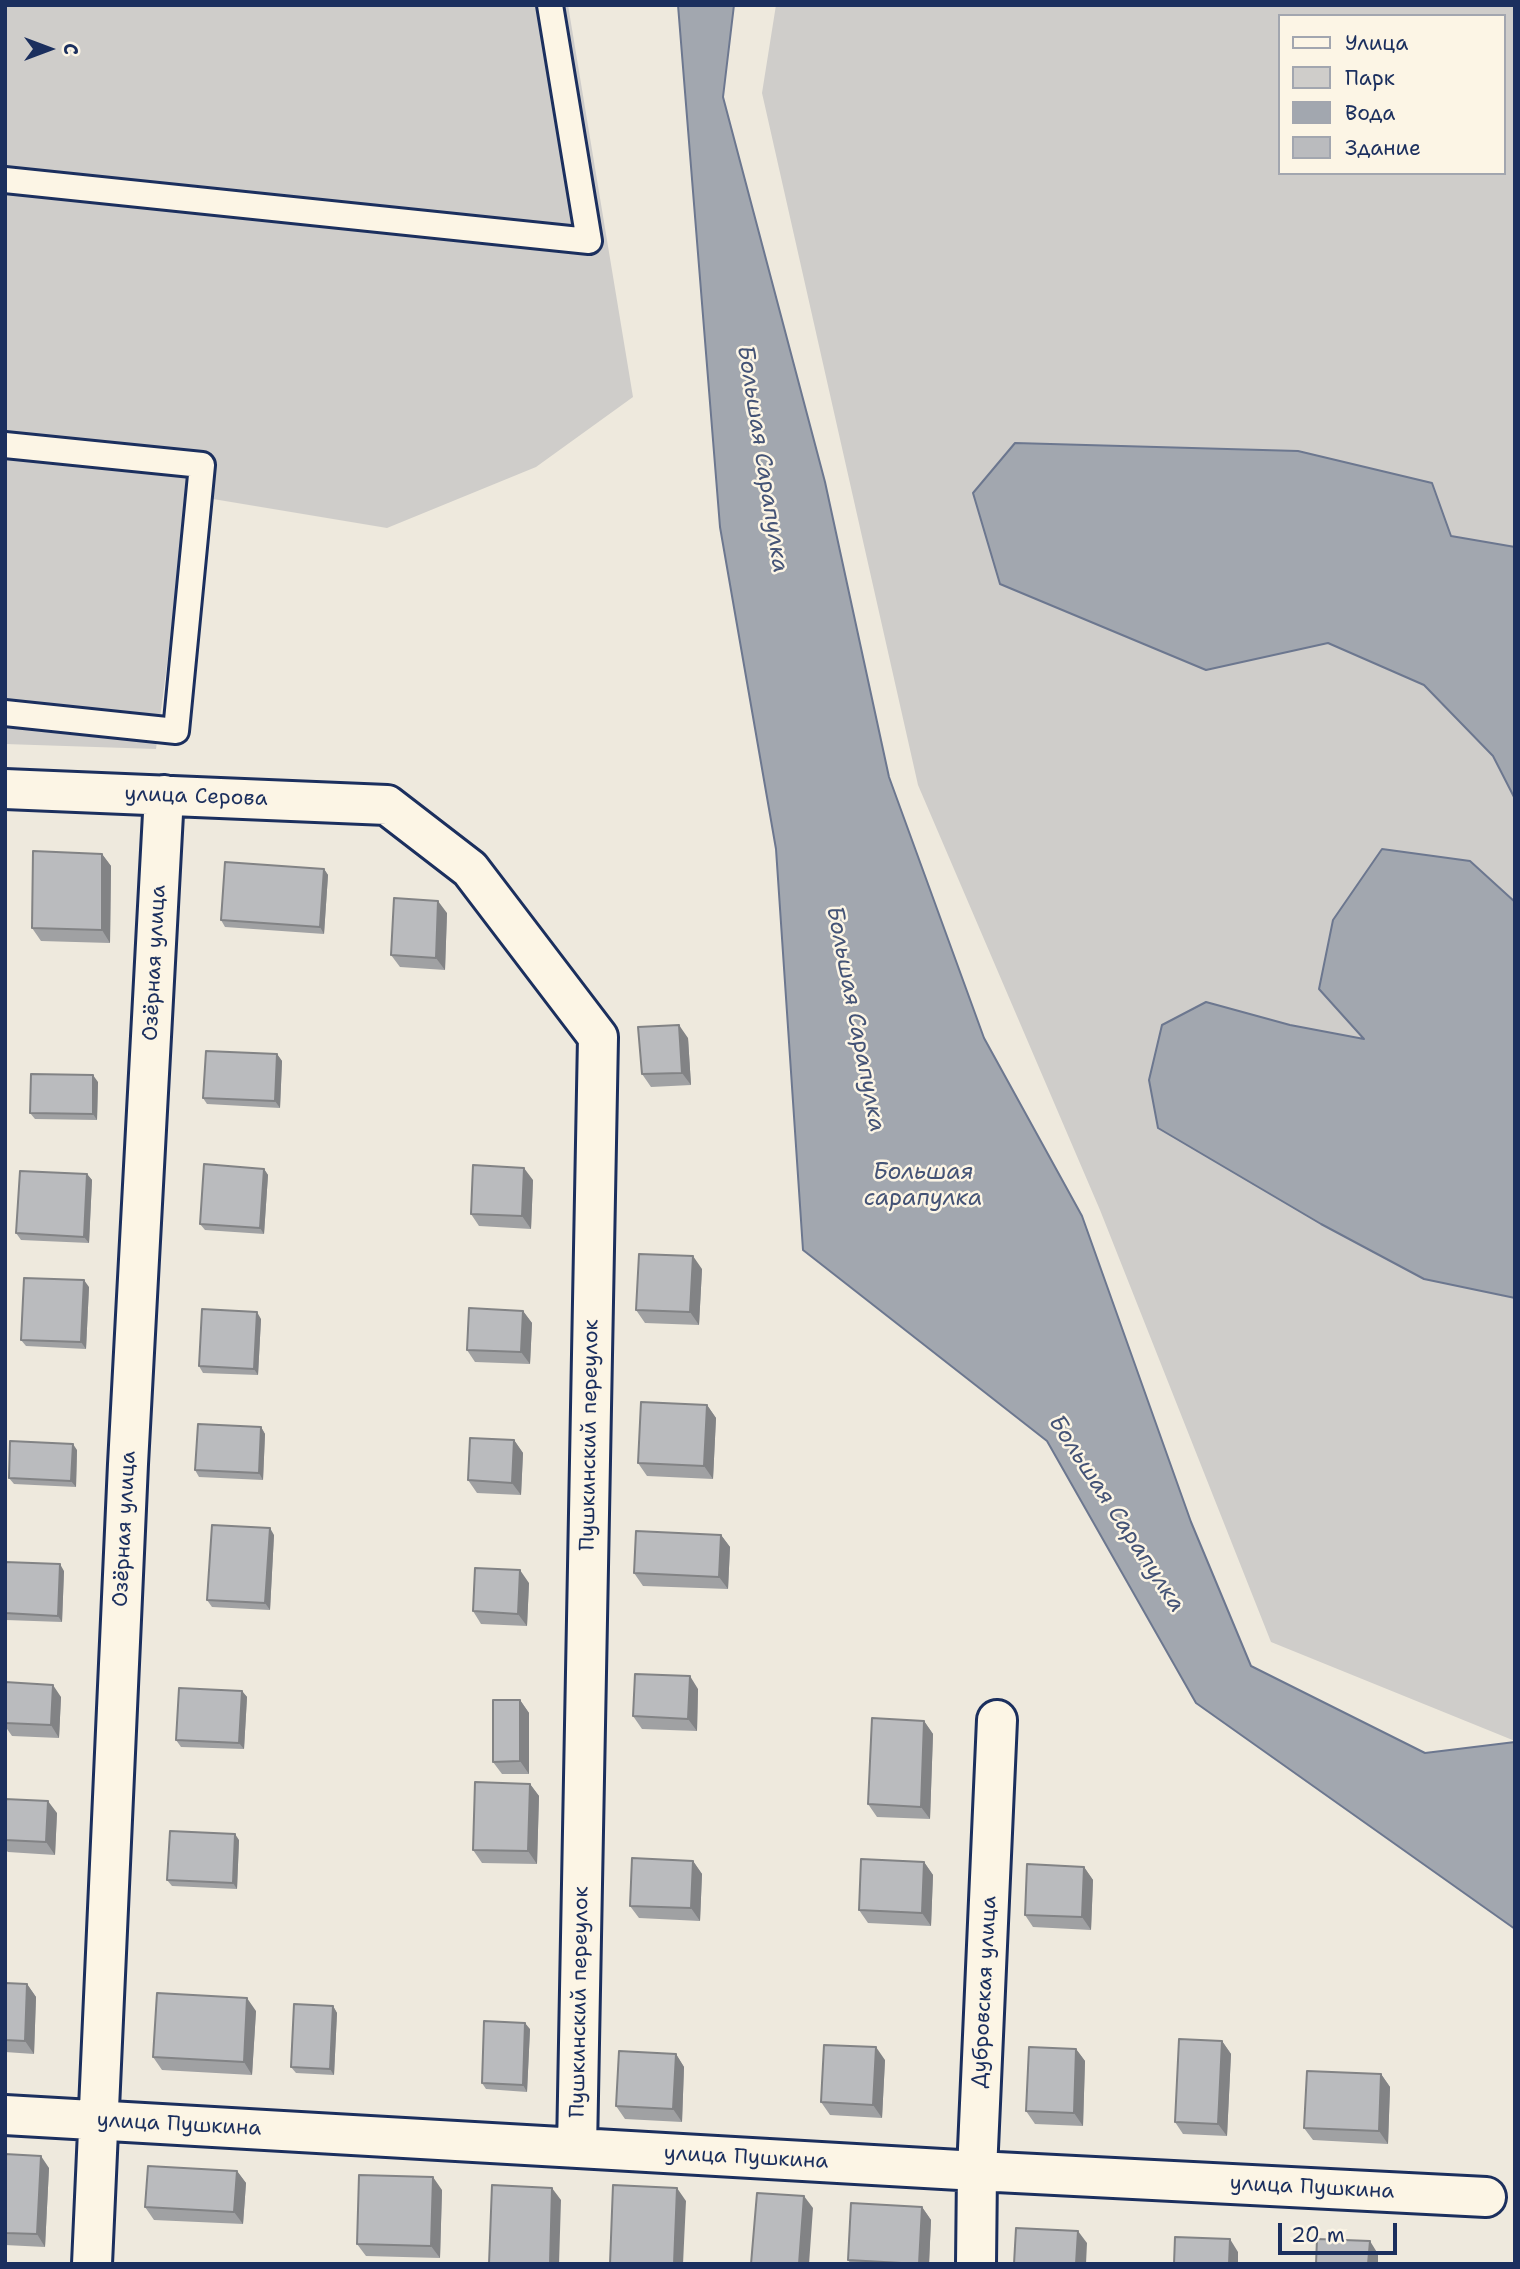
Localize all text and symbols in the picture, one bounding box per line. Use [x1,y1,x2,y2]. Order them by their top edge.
north arrow [14,14,84,84]
legend [1278,14,1506,175]
text: Улица [1345,29,1408,57]
text: С [58,43,83,55]
text: Парк [1345,64,1395,92]
text: Вода [1345,99,1395,127]
text: Здание [1345,134,1421,162]
water label: Большая Сарапулка [730,344,794,574]
street label: улица Серова [124,782,268,812]
street label: Озёрная улица [138,884,172,1042]
water label: Большая Сарапулка [820,904,890,1134]
water label: Большая сарапулка [864,1159,982,1213]
street label: Пушкинский переулок [575,1319,605,1551]
water label: Большая Сарапулка [1042,1410,1190,1618]
street label: Озёрная улица [108,1450,142,1608]
street label: Пушкинский переулок [565,1886,595,2118]
street label: Дубровская улица [967,1895,1003,2089]
street label: улица Пушкина [96,2108,262,2142]
street label: улица Пушкина [663,2141,829,2175]
street label: улица Пушкина [1229,2171,1395,2205]
scale bar [1282,2210,1401,2254]
text: 20 m [1291,2221,1345,2249]

